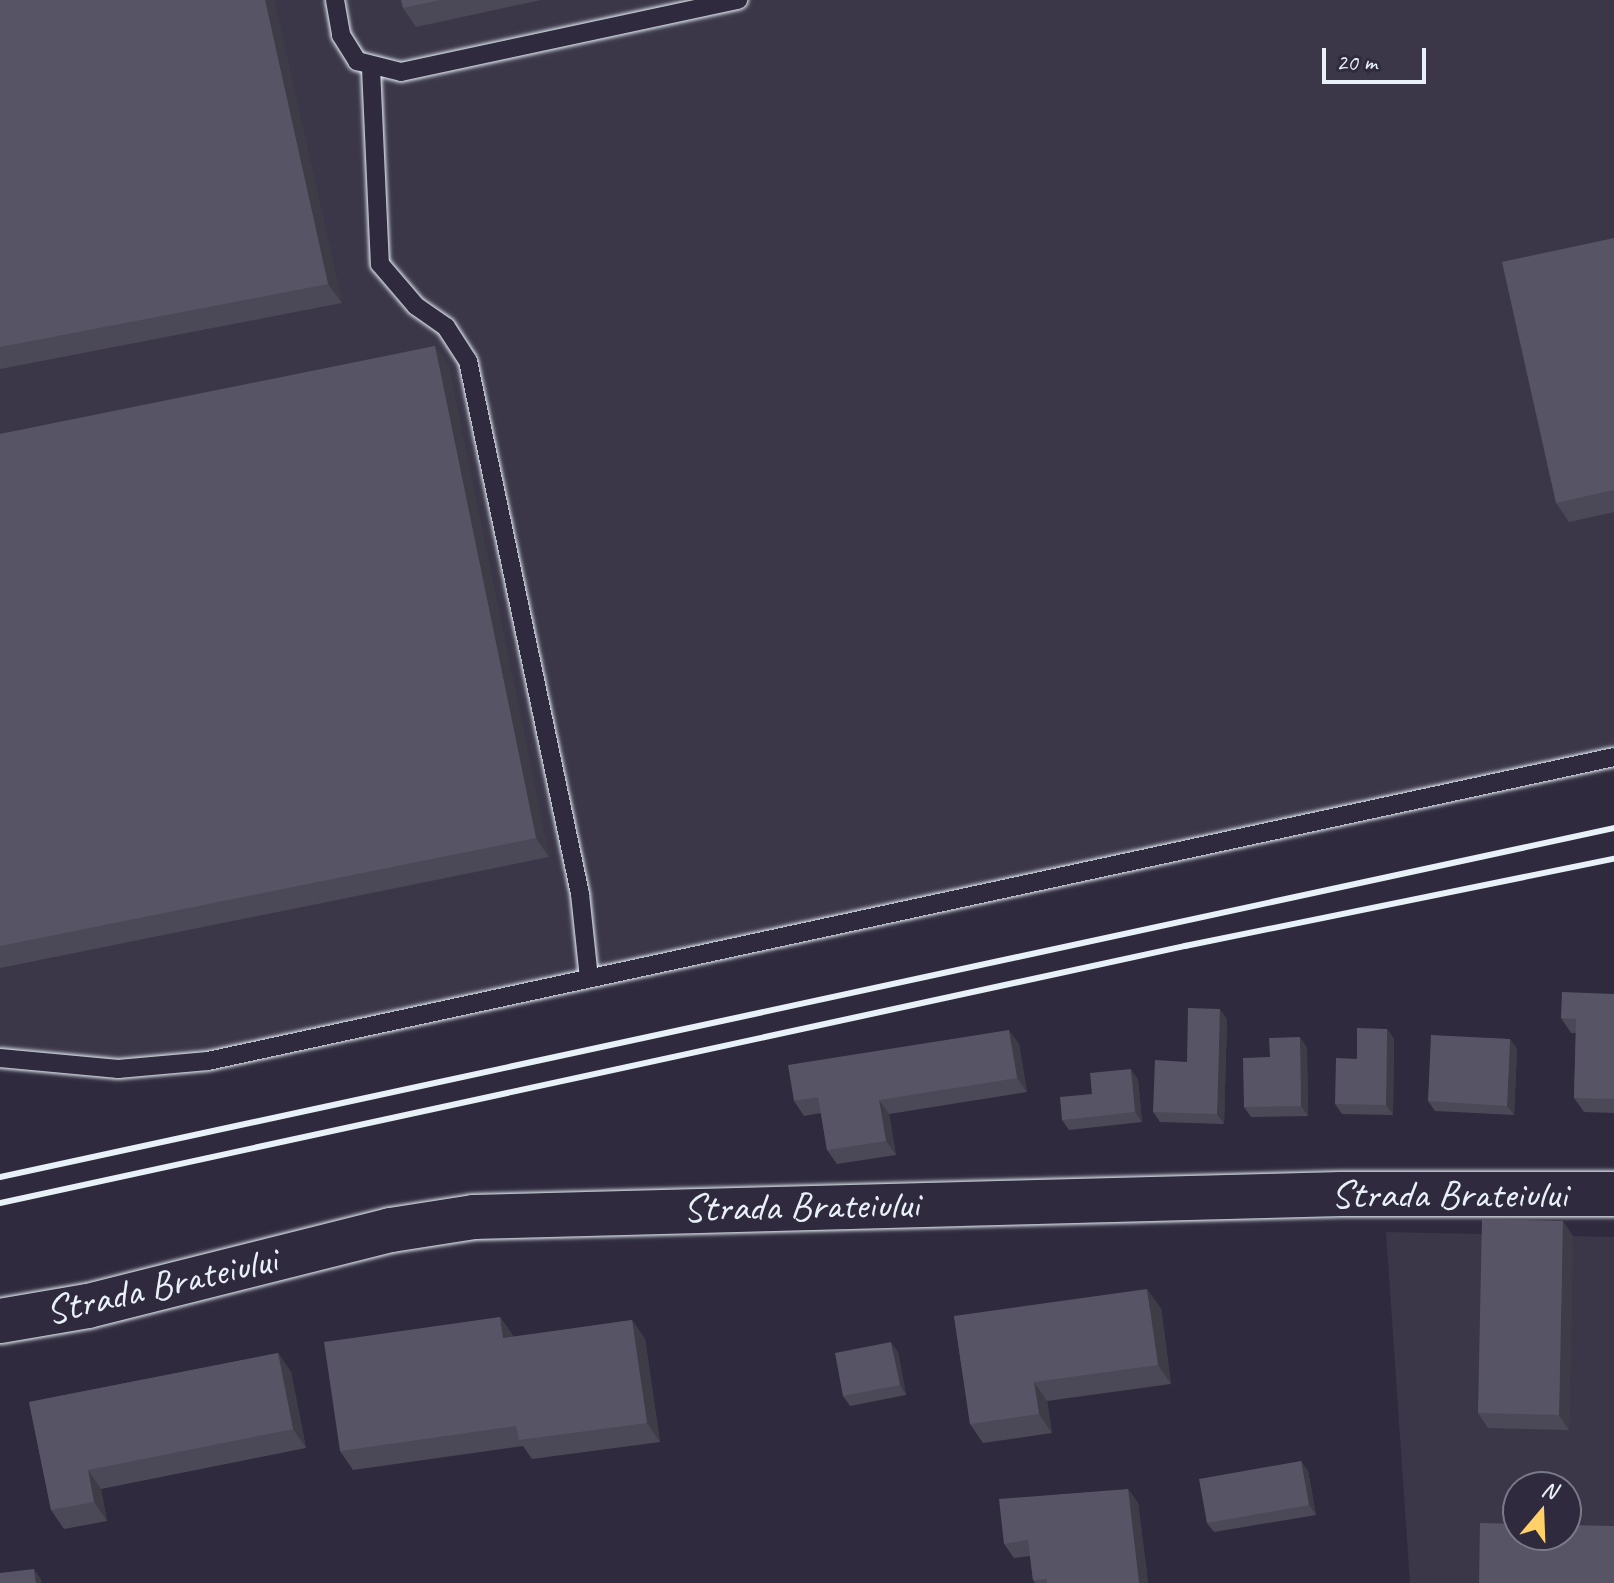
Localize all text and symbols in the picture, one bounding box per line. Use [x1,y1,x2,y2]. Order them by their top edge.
scale bar [1326,32,1430,82]
text: 20 m [1336,47,1377,77]
street label: Strada Brateiului [1331,1170,1567,1218]
street label: Strada Brateiului [682,1180,920,1232]
street label: Strada Brateiului [40,1235,282,1335]
north arrow [1502,1471,1582,1551]
text: N [1538,1475,1560,1506]

